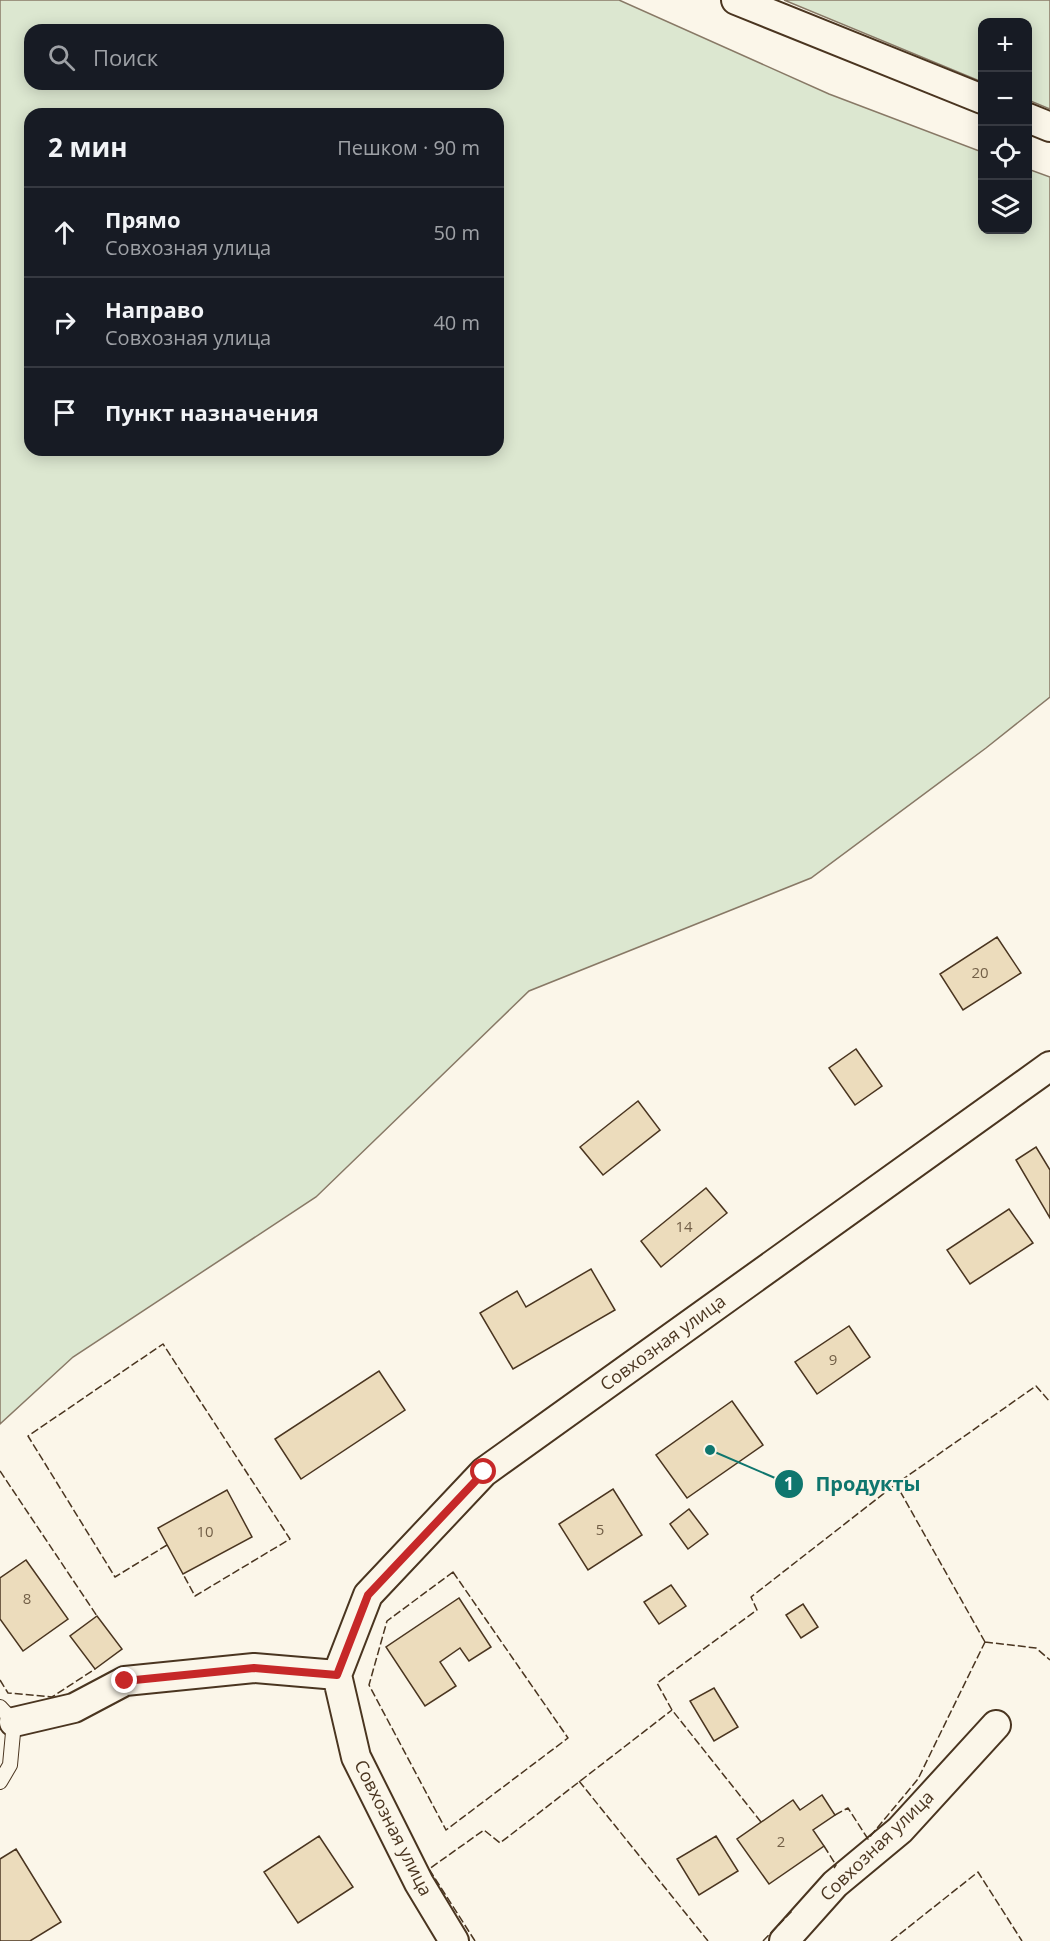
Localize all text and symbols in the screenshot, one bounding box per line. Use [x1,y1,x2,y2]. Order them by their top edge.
map controls [978,18,1032,234]
button: + [978,18,1032,72]
search box [24,24,504,90]
icon: search [45,41,78,74]
text: Поиск [93,42,158,72]
button: − [978,72,1032,126]
button: locate [978,126,1032,180]
text: 2 мин [48,129,128,165]
text: Пешком · 90 m [337,134,480,161]
button: layers [978,180,1032,234]
text: Прямо [105,204,181,234]
icon: ahead [48,216,81,249]
text: 50 m [433,219,480,246]
text: Совхозная улица [105,234,271,261]
text: Направо [105,294,204,324]
icon: right [48,306,81,339]
text: 40 m [433,309,480,336]
text: Совхозная улица [105,324,271,351]
icon: arrive [48,396,81,429]
text: Пункт назначения [105,397,319,427]
house number: 20 [971,962,989,982]
house number: 14 [675,1216,693,1236]
street label: Совхозная улица [595,1289,730,1396]
house number: 9 [829,1349,837,1369]
route start [470,1458,496,1484]
callout: Продукты [774,1465,933,1503]
text: Продукты [815,1470,921,1497]
text: 1 [784,1471,794,1495]
house number: 5 [596,1519,604,1539]
house number: 10 [196,1521,214,1541]
house number: 8 [23,1588,31,1608]
route end [111,1667,137,1693]
street label: Совхозная улица [349,1755,439,1900]
street label: Совхозная улица [814,1785,938,1906]
house number: 2 [777,1831,785,1851]

